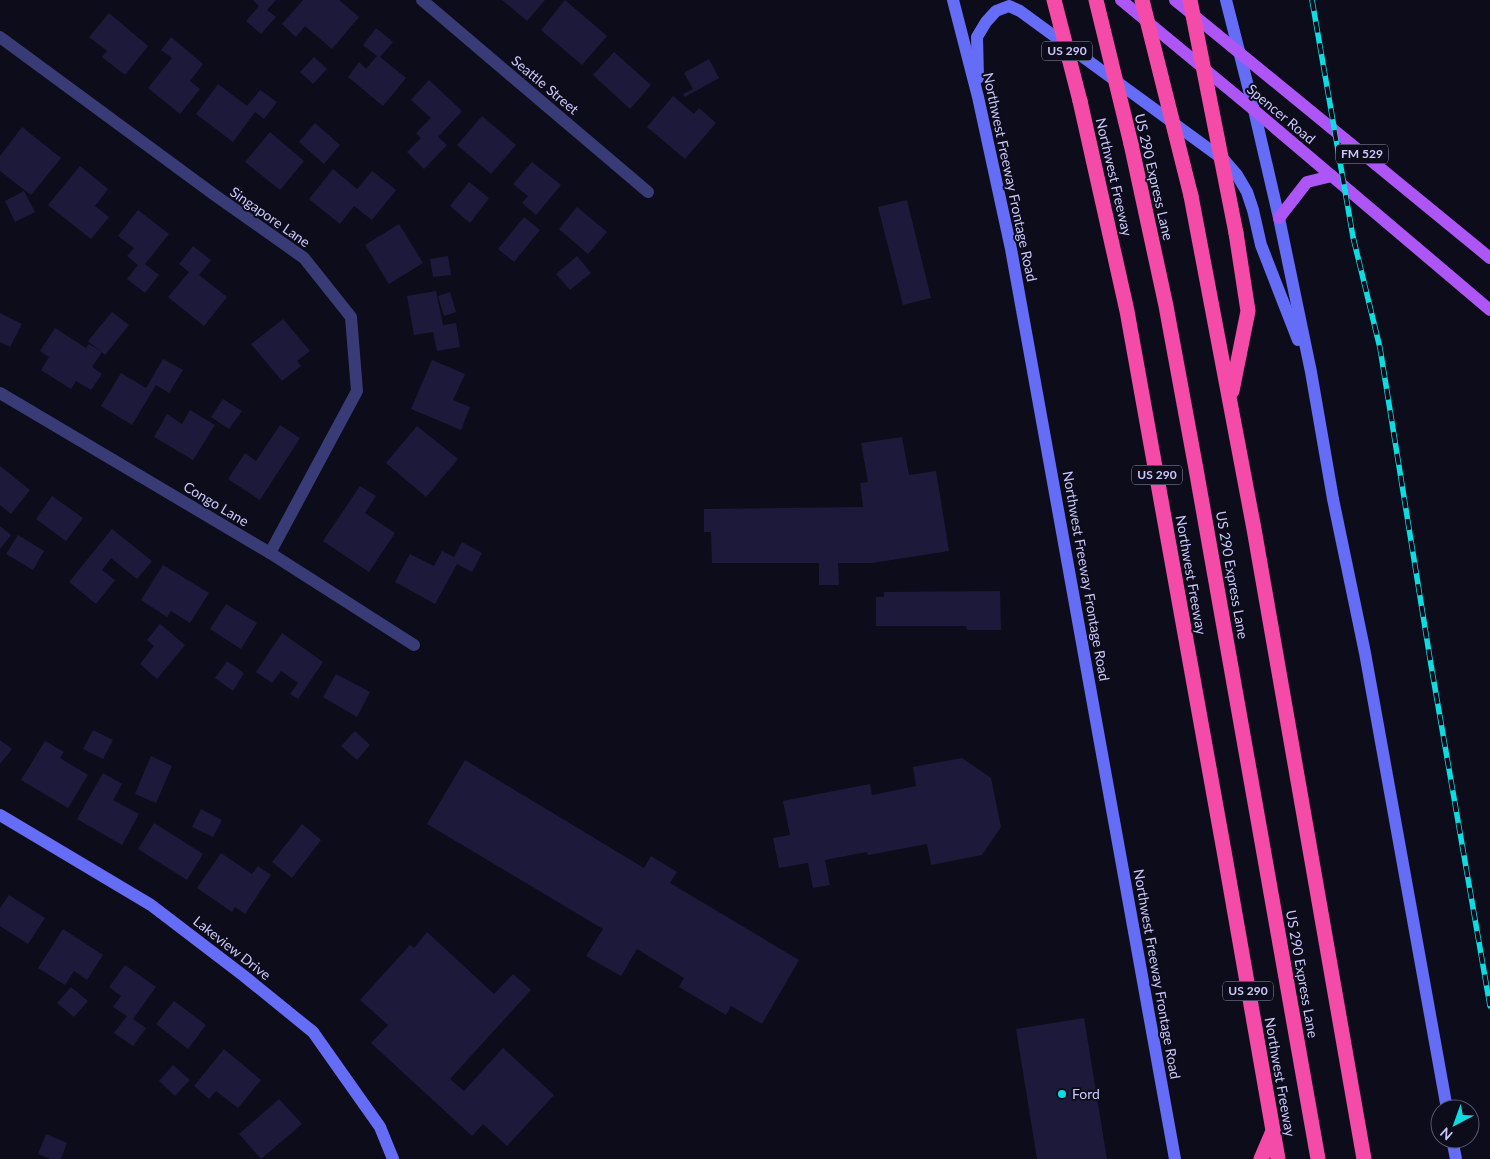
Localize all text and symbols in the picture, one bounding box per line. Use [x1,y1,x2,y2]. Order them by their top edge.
road number: US 290 [1042,41,1092,60]
street label: Seattle Street [508,52,582,118]
street label: Northwest Freeway Frontage Road [980,71,1041,283]
street label: Spencer Road [1244,80,1319,147]
street label: US 290 Express Lane [1132,112,1177,242]
street label: Northwest Freeway [1093,116,1137,239]
road number: FM 529 [1336,144,1388,164]
street label: Singapore Lane [227,183,314,250]
road number: US 290 [1132,466,1182,484]
street label: Northwest Freeway Frontage Road [1060,469,1113,682]
street label: Congo Lane [181,477,252,530]
street label: US 290 Express Lane [1213,510,1252,640]
street label: Northwest Freeway [1173,514,1211,637]
street label: Northwest Freeway Frontage Road [1131,867,1184,1080]
street label: US 290 Express Lane [1283,909,1322,1039]
street label: Lakeview Drive [190,912,274,983]
road number: US 290 [1223,981,1273,1000]
street label: Northwest Freeway [1262,1016,1300,1139]
place label: Ford [1072,1085,1100,1102]
marker: Ford [1056,1088,1068,1100]
north arrow [1430,1099,1480,1149]
text: N [1436,1124,1456,1144]

